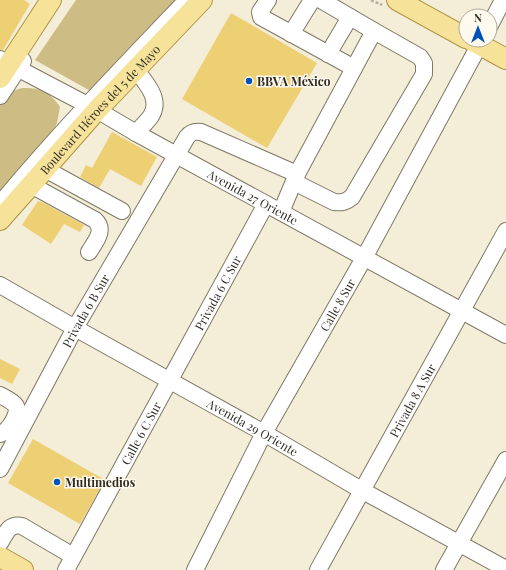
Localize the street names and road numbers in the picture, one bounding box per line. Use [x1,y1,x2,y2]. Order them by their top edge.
street label: Boulevard Héroes del 5 de Mayo [36,41,164,178]
street label: Avenida 27 Oriente [204,165,301,228]
street label: Privada 6 C Sur [191,252,245,333]
street label: Privada 6 B Sur [58,270,113,350]
street label: Calle 8 Sur [316,275,359,334]
street label: Privada 8 A Sur [385,360,439,440]
street label: Avenida 29 Oriente [204,395,301,459]
street label: Calle 6 C Sur [117,398,165,467]

